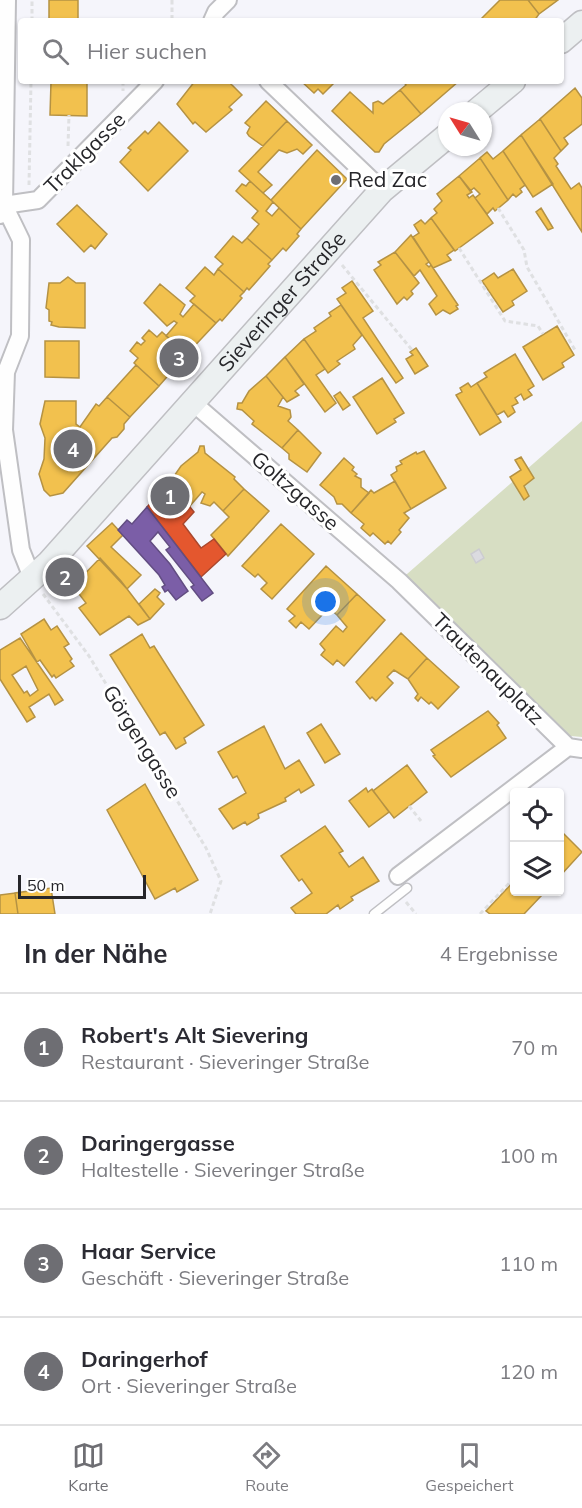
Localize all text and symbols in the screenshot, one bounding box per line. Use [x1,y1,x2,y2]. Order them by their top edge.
search box [18,18,564,84]
icon: search [39,35,72,68]
text: Hier suchen [87,37,207,65]
north arrow [438,102,492,156]
street label: Traklgasse [38,106,130,198]
place label: Red Zac [348,166,427,192]
marker: Red Zac [329,173,343,187]
street label: Sieveringer Straße [212,226,351,377]
pin: 3 [160,336,198,380]
pin: 4 [54,426,92,472]
street label: Goltzgasse [246,445,345,535]
pin: 1 [150,474,190,518]
pin: 2 [46,554,84,600]
your location [311,587,340,616]
street label: Trautenauplatz [427,607,550,730]
street label: Görgengasse [98,680,188,803]
map controls [510,788,564,896]
button: locate [510,788,564,842]
button: layers [510,842,564,896]
scale bar [18,872,146,900]
text: 50 m [27,875,64,895]
text: In der Nähe [24,937,168,970]
text: 4 Ergebnisse [440,941,558,966]
text: Robert's Alt Sievering [81,1021,308,1049]
text: 1 [38,1035,50,1060]
text: 70 m [511,1035,558,1060]
text: Restaurant · Sieveringer Straße [81,1049,369,1074]
text: Daringergasse [81,1129,235,1157]
text: 2 [38,1143,50,1168]
text: 100 m [499,1143,558,1168]
text: Haltestelle · Sieveringer Straße [81,1157,365,1182]
text: Haar Service [81,1237,216,1265]
text: 3 [38,1251,50,1276]
text: 110 m [499,1251,558,1276]
text: Geschäft · Sieveringer Straße [81,1265,349,1290]
text: Daringerhof [81,1345,208,1373]
text: 4 [38,1359,50,1384]
text: 120 m [499,1359,558,1384]
text: Ort · Sieveringer Straße [81,1373,297,1398]
tab: Karte [68,1439,109,1495]
tab: Route [245,1439,289,1495]
tab: Gespeichert [425,1439,514,1495]

